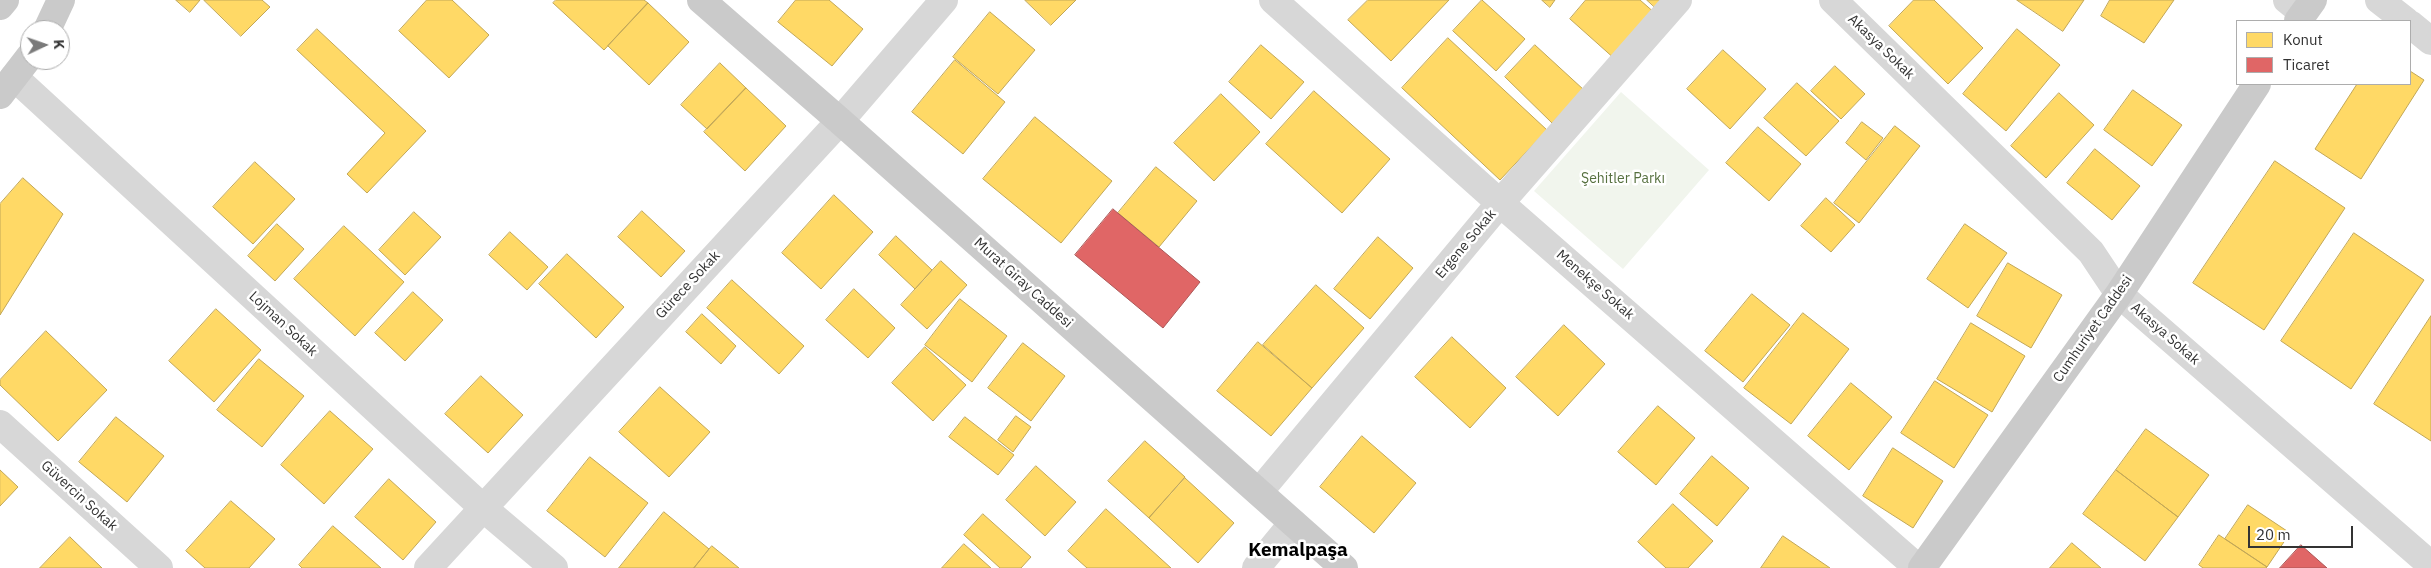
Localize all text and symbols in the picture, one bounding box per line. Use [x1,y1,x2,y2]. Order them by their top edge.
street label: Akasya Sokak [1844,11,1918,83]
north arrow [20,20,70,70]
legend [2236,20,2411,85]
text: Konut [2283,30,2323,49]
text: K [50,39,68,50]
text: Ticaret [2283,55,2330,74]
park label: Şehitler Parkı [1581,171,1665,187]
street label: Ergene Sokak [1432,206,1500,282]
street label: Murat Giray Caddesi [970,234,1076,332]
street label: Menekşe Sokak [1553,247,1637,323]
street label: Gürece Sokak [652,248,724,322]
street label: Cumhuriyet Caddesi [2050,272,2136,386]
street label: Lojman Sokak [245,288,321,360]
street label: Akasya Sokak [2127,299,2203,369]
street label: Güvercin Sokak [37,457,121,535]
scale bar [2251,516,2356,548]
text: 20 m [2256,525,2291,544]
district label: Kemalpaşa [1248,540,1348,562]

